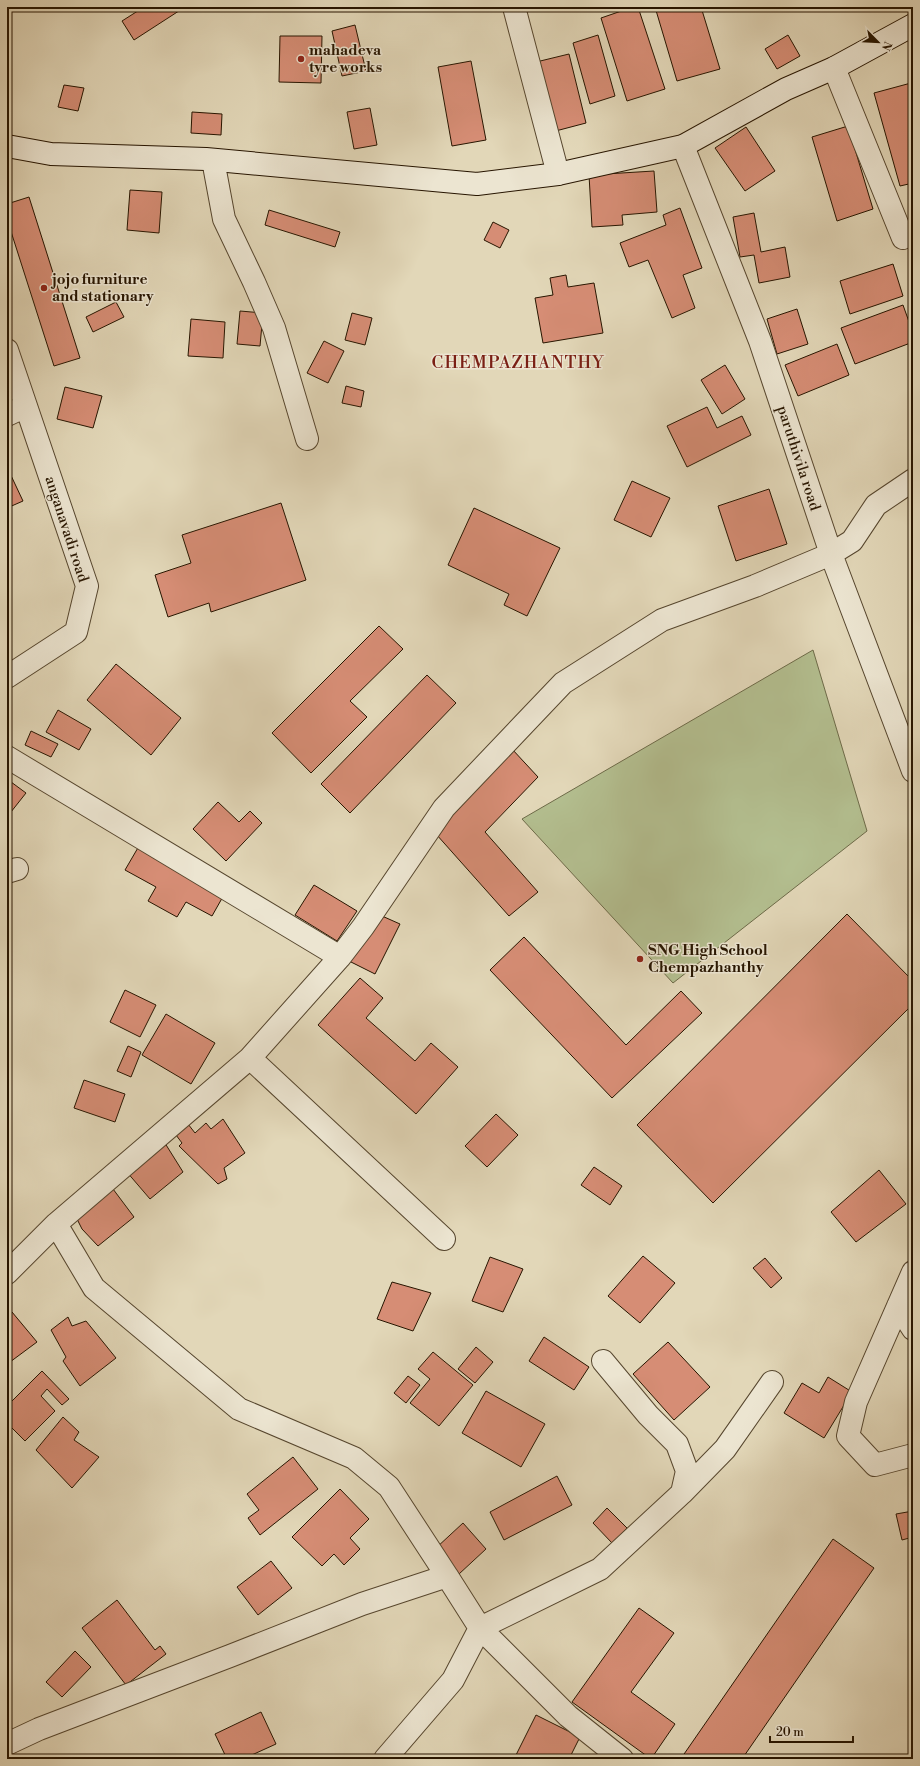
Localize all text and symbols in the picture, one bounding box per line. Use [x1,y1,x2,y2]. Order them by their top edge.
north arrow [858,22,898,62]
text: N [878,39,894,53]
place label: mahadeva tyre works [309,41,382,77]
marker: mahadeva tyre works [296,54,306,64]
place label: jojo furniture and stationary [50,270,154,306]
marker: jojo furniture and stationary [39,283,49,293]
district label: CHEMPAZHANTHY [432,352,604,374]
street label: paruthivila road [773,403,825,514]
street label: anganavadi road [40,474,93,585]
place label: SNG High School Chempazhanthy [648,941,768,977]
marker: SNG High School Chempazhanthy [635,954,645,964]
scale bar [770,1718,853,1744]
text: 20 m [776,1725,804,1740]

